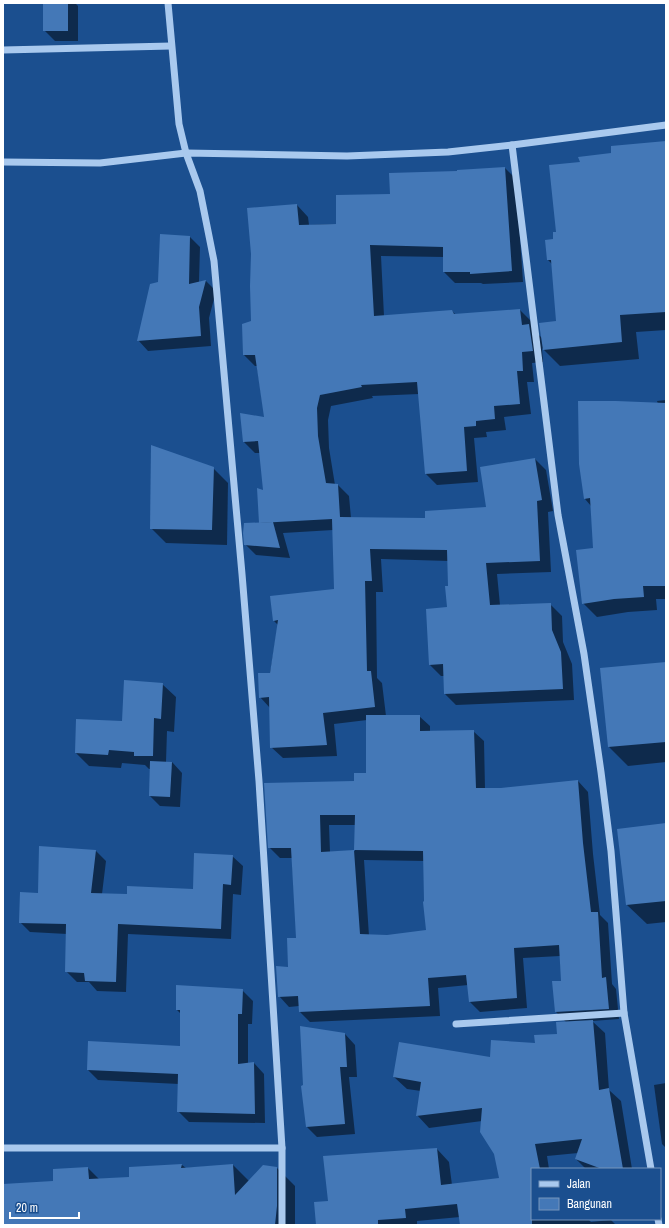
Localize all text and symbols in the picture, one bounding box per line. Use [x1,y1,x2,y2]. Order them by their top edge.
legend [531,1168,661,1220]
text: Jalan [567,1176,591,1192]
scale bar [10,1194,79,1220]
text: Bangunan [567,1196,612,1212]
text: 20 m [16,1200,38,1216]

